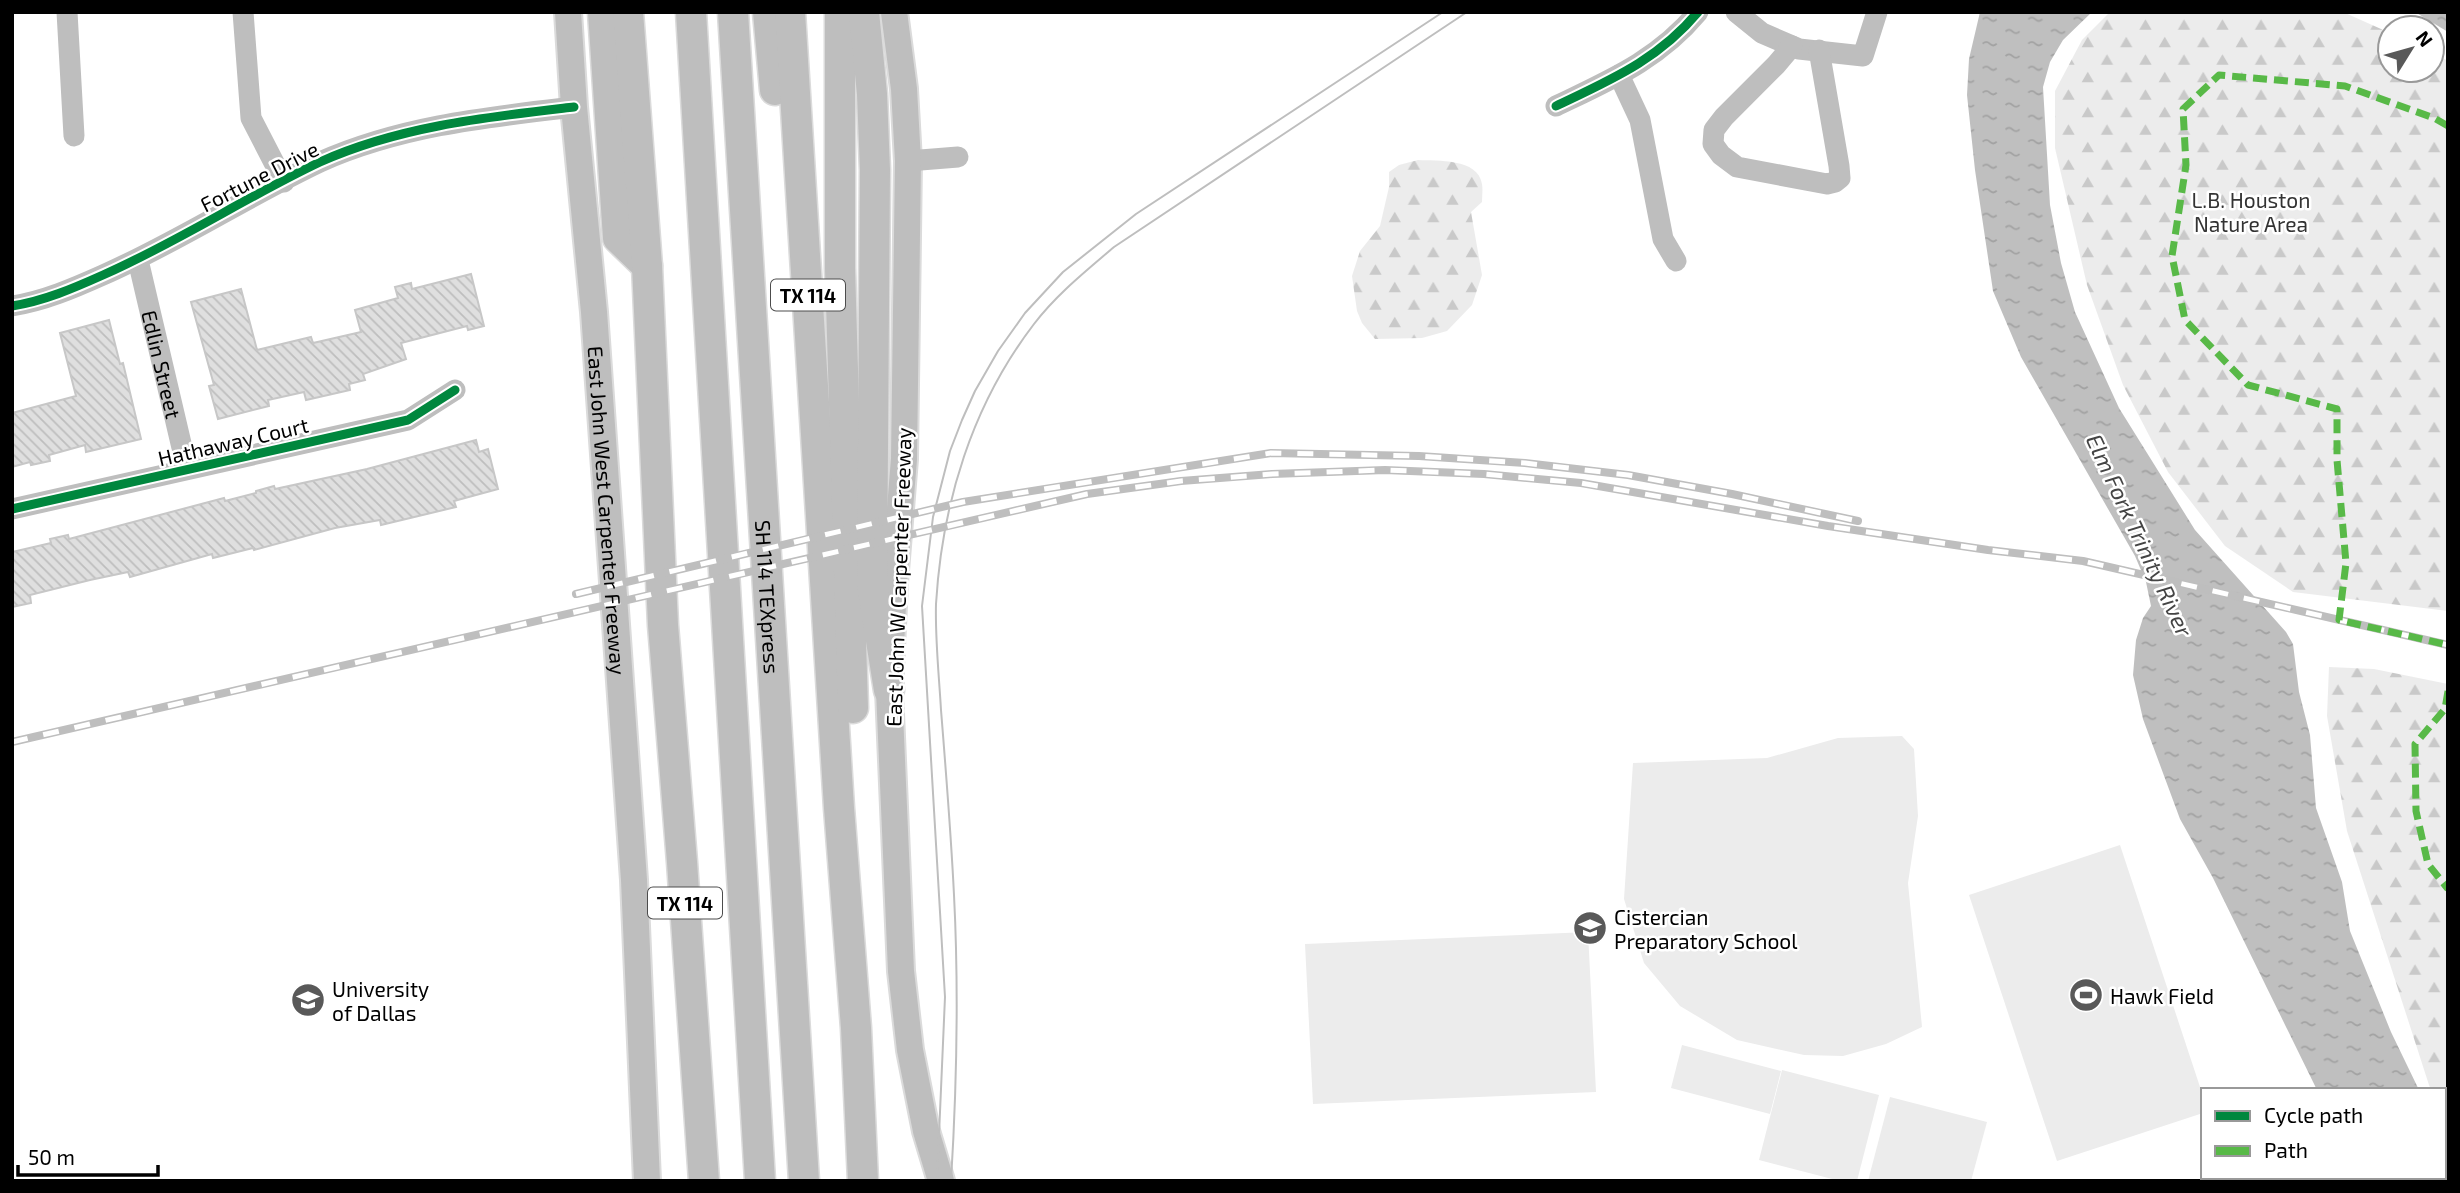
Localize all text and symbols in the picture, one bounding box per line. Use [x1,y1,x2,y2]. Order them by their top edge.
north arrow [2376,14,2446,84]
text: N [2412,26,2438,51]
street label: Fortune Drive [196,136,322,216]
park label: L.B. Houston Nature Area [2192,187,2310,236]
road number: TX 114 [771,280,845,310]
street label: Edlin Street [138,307,187,421]
street label: East John West Carpenter Freeway [584,345,632,676]
street label: Hathaway Court [155,412,311,470]
street label: East John W Carpenter Freeway [880,427,916,727]
water label: Elm Fork Trinity River [2081,429,2200,642]
street label: SH 114 TEXpress [751,519,786,675]
road number: TX 114 [648,888,722,918]
place label: Cistercian Preparatory School [1614,904,1798,953]
school or university icon: Cistercian Preparatory School [1571,909,1609,947]
place label: University of Dallas [332,976,429,1025]
sports icon: Hawk Field [2067,976,2105,1014]
school or university icon: University of Dallas [289,981,327,1019]
place label: Hawk Field [2110,983,2214,1008]
legend [2201,1088,2446,1179]
text: Cycle path [2264,1102,2363,1127]
scale bar [18,1134,158,1178]
text: Path [2264,1137,2308,1162]
text: 50 m [28,1144,75,1169]

